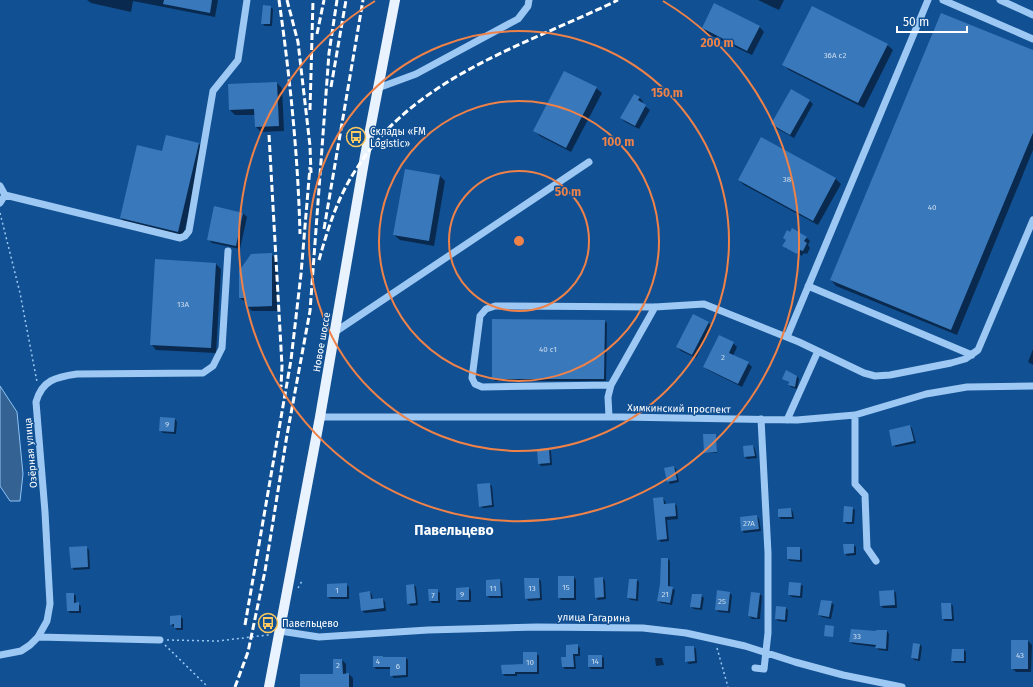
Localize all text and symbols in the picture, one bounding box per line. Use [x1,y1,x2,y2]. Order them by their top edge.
scale bar [897,8,967,34]
text: 50 m [903,15,929,29]
text: 200 m [700,36,734,50]
house number: 36А с2 [824,51,846,60]
text: 150 m [651,86,683,100]
bus stop icon: Склады «FM Logistic» [345,126,367,148]
place label: Склады «FM Logistic» [370,126,426,150]
text: 100 m [602,135,634,149]
house number: 38 [783,175,792,184]
text: 50 m [555,185,581,199]
house number: 40 [928,203,937,212]
centre of rings [512,234,526,248]
house number: 13А [177,300,189,309]
street label: Новое шоссе [311,311,333,373]
house number: 40 с1 [539,345,557,354]
house number: 2 [721,353,725,362]
street label: Химкинский проспект [627,402,731,416]
street label: Озёрная улица [21,417,40,489]
house number: 9 [165,420,169,429]
house number: 27А [743,519,755,528]
district label: Павельцево [414,522,494,539]
house number: 15 [562,583,570,592]
house number: 11 [490,584,496,593]
house number: 13 [528,584,536,593]
house number: 1 [335,586,339,595]
house number: 9 [460,590,464,599]
house number: 21 [661,590,669,599]
house number: 7 [431,591,435,600]
house number: 25 [718,597,726,606]
street label: улица Гагарина [558,611,630,625]
bus stop icon: Павельцево [257,612,279,634]
place label: Павельцево [282,618,339,630]
house number: 33 [853,632,861,641]
house number: 43 [1016,651,1024,660]
house number: 4 [376,657,381,666]
house number: 14 [591,657,600,666]
house number: 10 [526,658,534,667]
house number: 2 [336,661,340,670]
house number: 6 [396,662,400,671]

